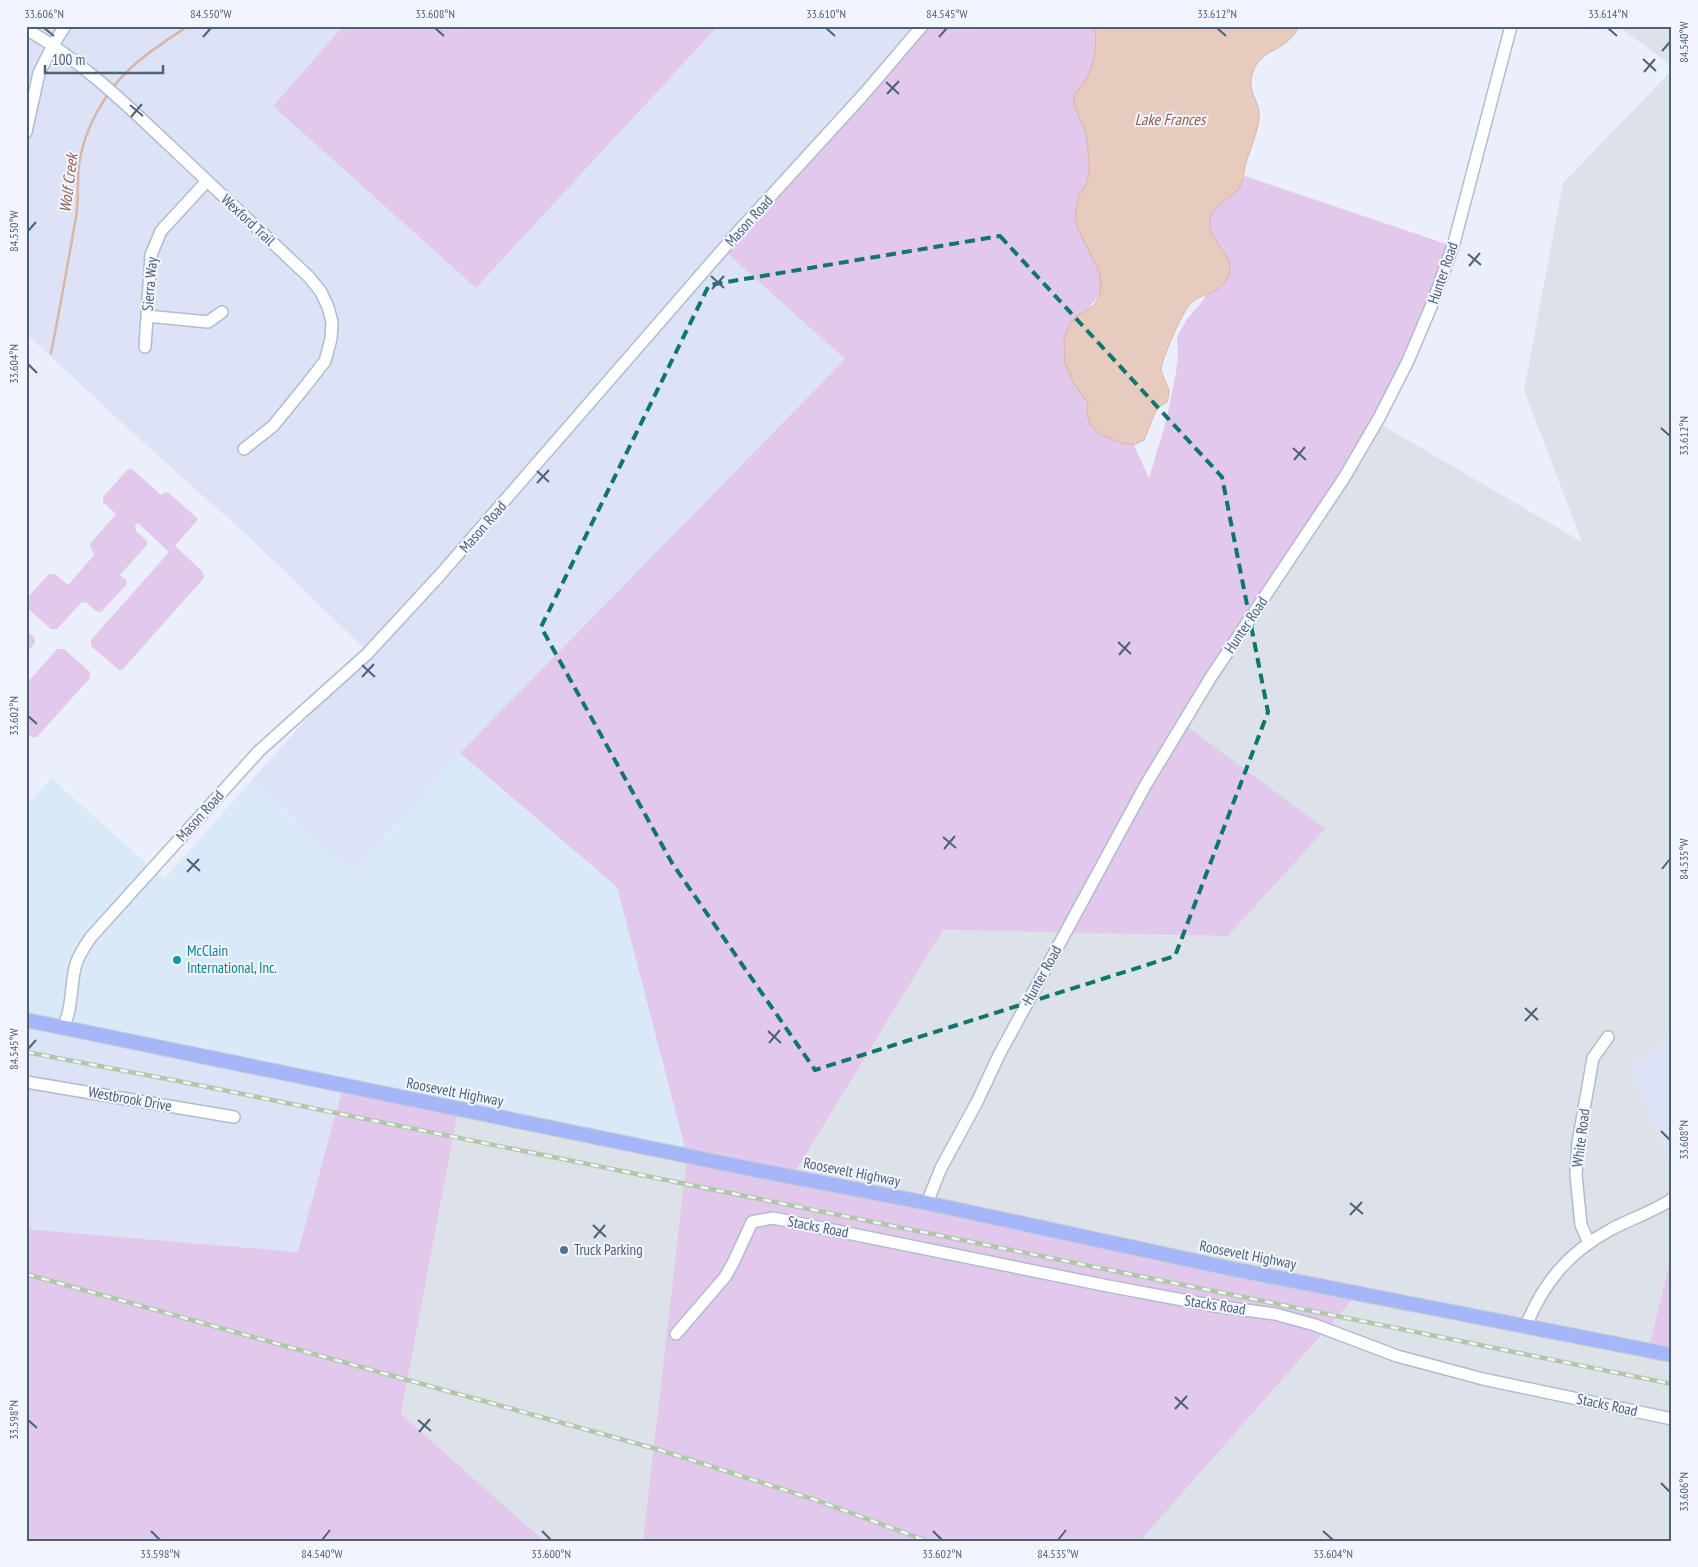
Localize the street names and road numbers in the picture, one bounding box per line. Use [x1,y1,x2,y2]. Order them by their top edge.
street label: Wexford Trail [217,190,280,250]
street label: Mason Road [721,191,777,250]
street label: Hunter Road [1423,239,1462,306]
street label: Sierra Way [138,256,161,312]
street label: Mason Road [455,497,510,556]
street label: Hunter Road [1220,593,1271,657]
street label: Mason Road [172,786,228,845]
street label: Hunter Road [1018,942,1065,1007]
street label: Roosevelt Highway [405,1073,505,1110]
street label: Westbrook Drive [87,1082,173,1115]
street label: White Road [1567,1108,1594,1168]
street label: Roosevelt Highway [802,1153,902,1190]
street label: Stacks Road [786,1211,850,1242]
street label: Roosevelt Highway [1198,1236,1298,1273]
street label: Stacks Road [1183,1290,1247,1319]
street label: Stacks Road [1575,1389,1639,1420]

